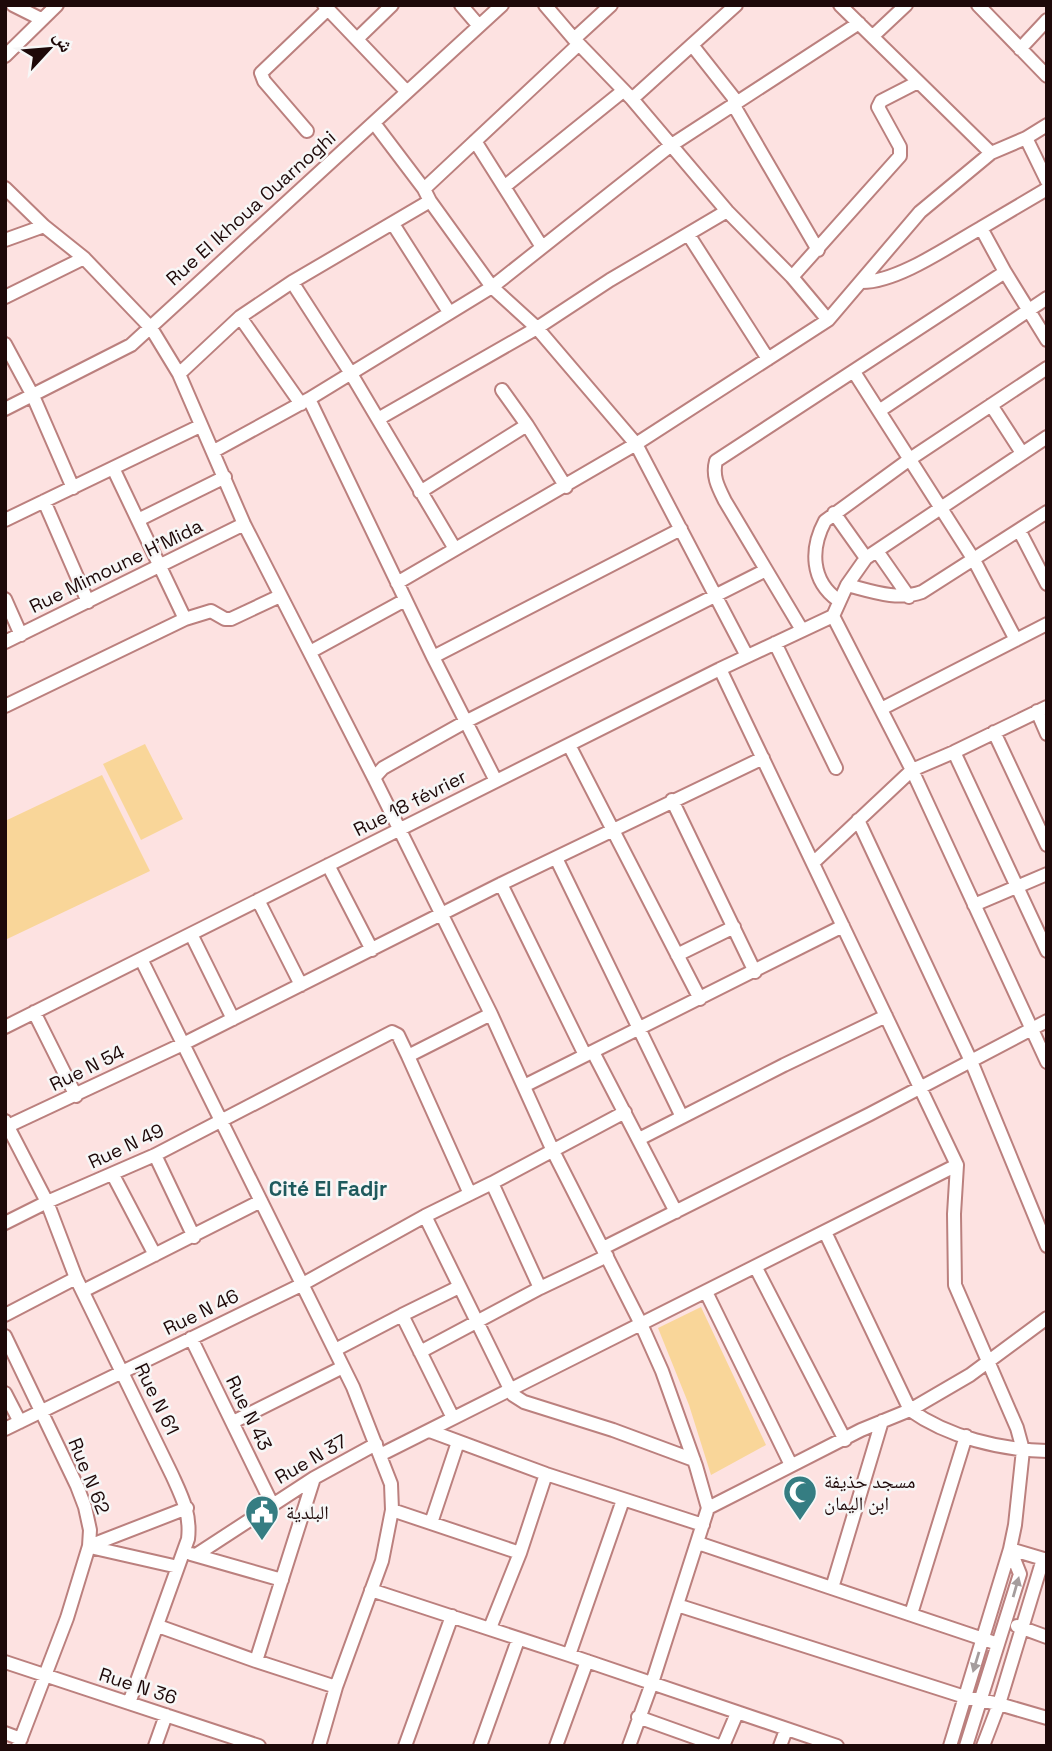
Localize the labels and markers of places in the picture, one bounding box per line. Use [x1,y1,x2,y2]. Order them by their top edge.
place label: مسجد حذيفة ابن اليمان [824,1469,915,1516]
mosque icon: مسجد حذيفة ابن اليمان [781,1473,819,1522]
public building icon: البلدية [243,1493,281,1542]
place label: البلدية [286,1500,329,1525]

